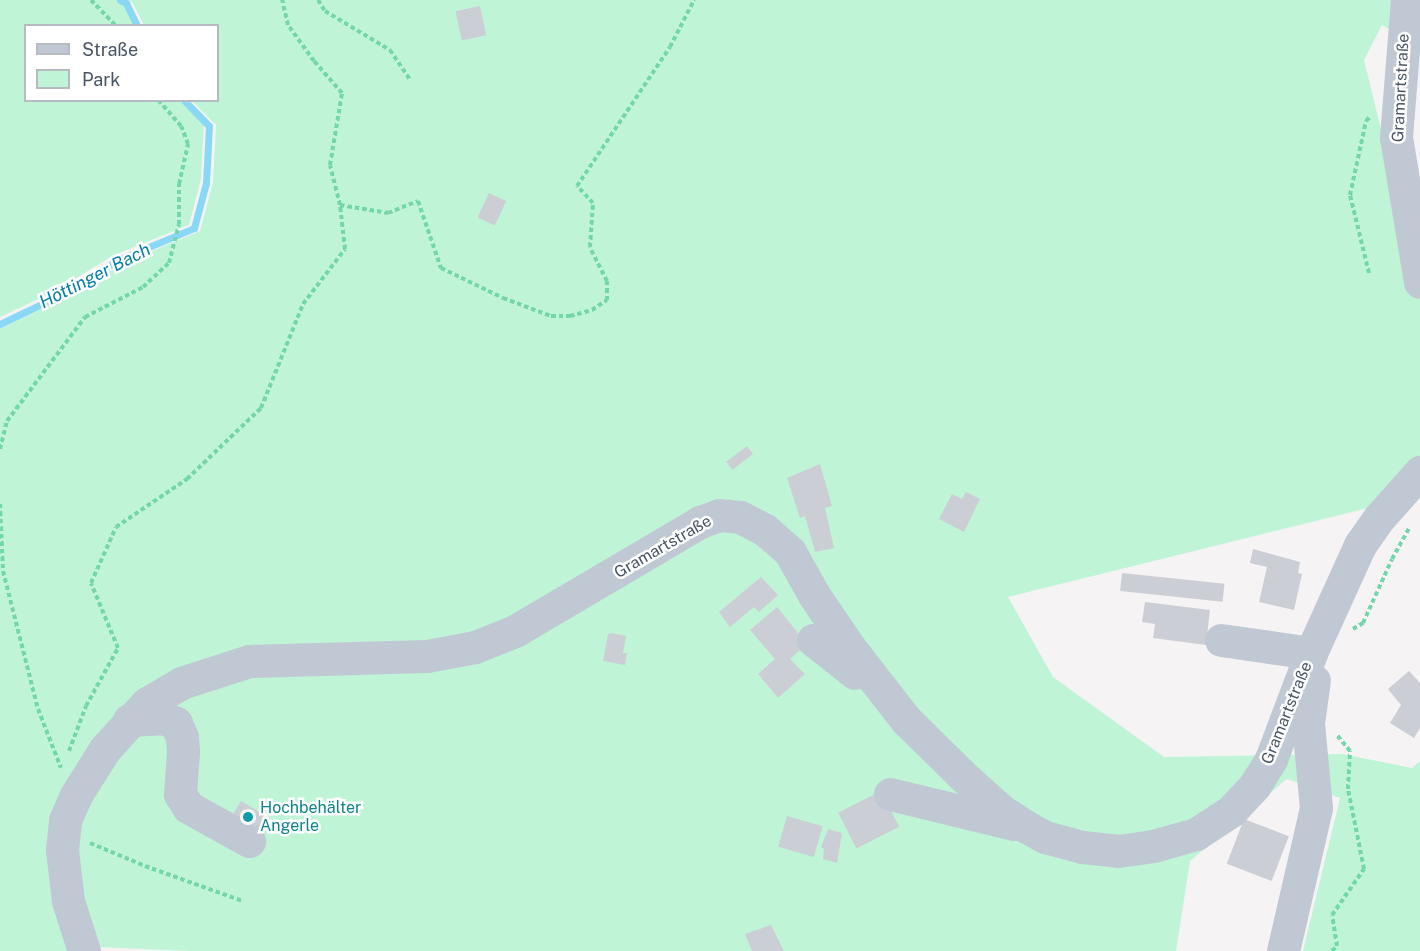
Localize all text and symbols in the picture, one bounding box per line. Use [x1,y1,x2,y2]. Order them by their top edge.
legend [24,24,219,102]
street label: Gramartstraße [1389,33,1413,143]
text: Straße [82,39,138,60]
text: Park [82,69,120,90]
water label: Höttinger Bach [36,239,154,313]
street label: Gramartstraße [611,511,715,583]
street label: Gramartstraße [1258,659,1316,767]
place label: Hochbehälter Angerle [260,798,361,836]
marker: Hochbehälter Angerle [241,810,255,824]

